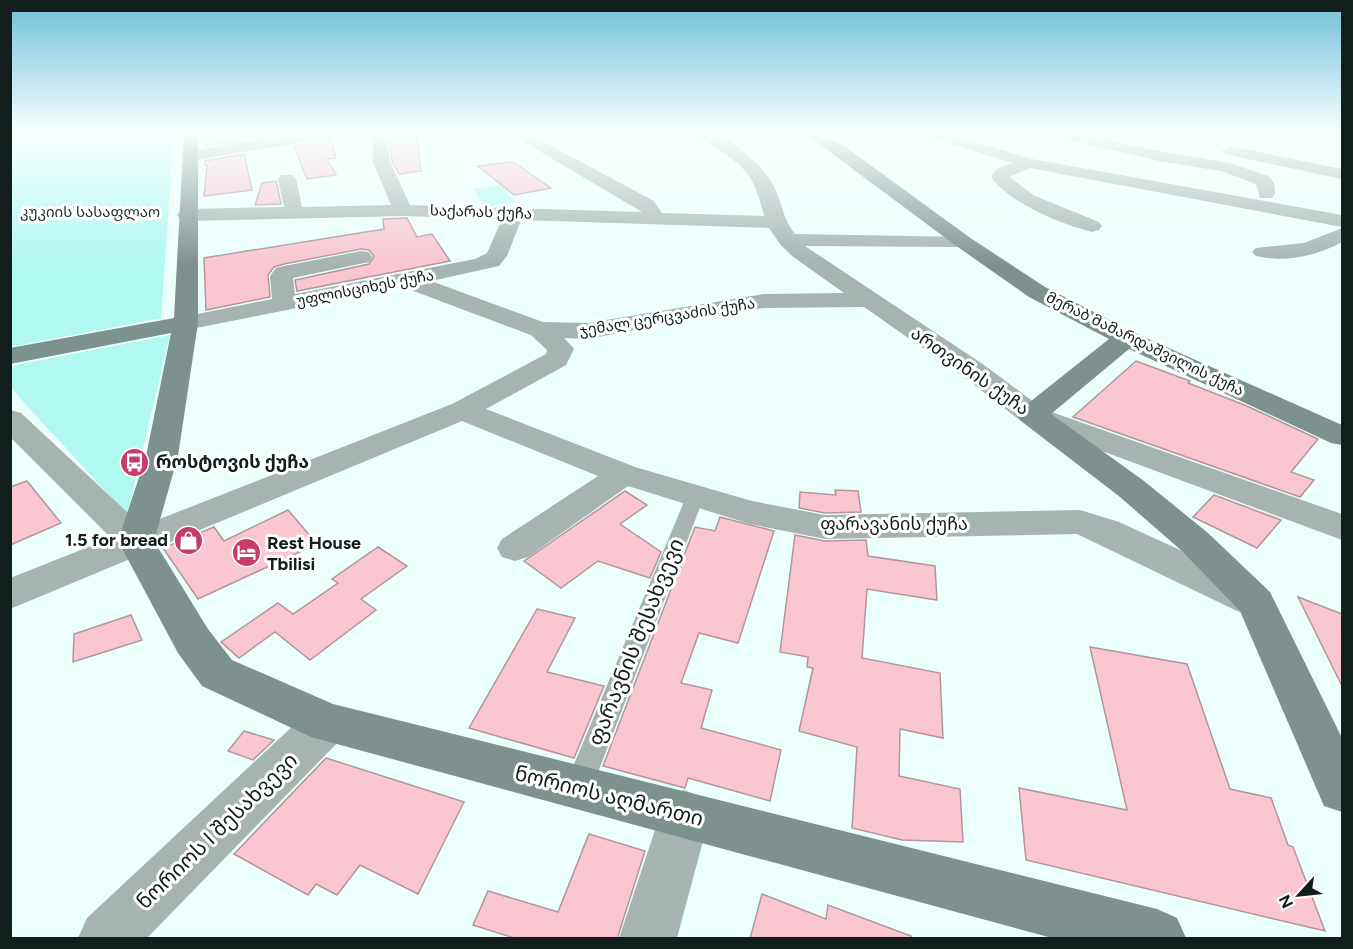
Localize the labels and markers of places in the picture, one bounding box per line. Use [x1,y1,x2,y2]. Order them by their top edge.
bus stop icon: როსტოვის ქუჩა [119,446,151,478]
place label: როსტოვის ქუჩა [156,451,309,473]
shop icon: 1.5 for bread [173,524,205,556]
place label: 1.5 for bread [65,529,168,551]
place label: Rest House Tbilisi [267,532,361,575]
hotel icon: Rest House Tbilisi [230,537,262,569]

